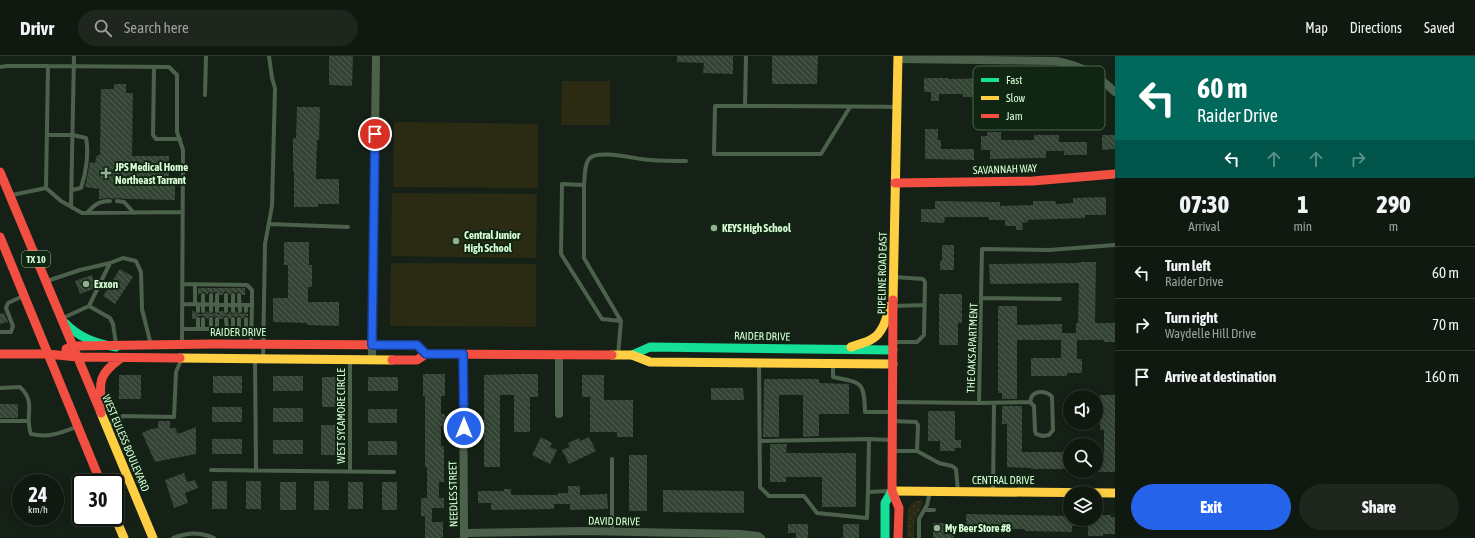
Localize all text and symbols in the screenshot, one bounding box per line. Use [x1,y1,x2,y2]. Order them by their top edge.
search box [78,10,358,46]
text: Drivr [20,17,54,39]
icon: search [92,17,114,39]
text: Search here [124,19,189,36]
text: Map [1305,20,1328,36]
text: Directions [1350,20,1402,36]
text: Saved [1424,20,1455,36]
legend [973,66,1105,130]
icon: left [1131,72,1183,124]
text: 60 m [1197,72,1247,104]
text: Fast [1006,74,1022,86]
text: Slow [1006,92,1025,104]
text: Raider Drive [1197,105,1278,126]
text: Jam [1006,110,1023,122]
pin [358,117,392,151]
icon: arrive [364,123,386,145]
icon: left [1221,148,1243,170]
icon: ahead [1263,148,1285,170]
icon: ahead [1305,148,1327,170]
icon: right [1347,148,1369,170]
place label: JPS Medical Home Northeast Tarrant [114,161,188,186]
street label: SAVANNAH WAY [973,162,1037,176]
marker: JPS Medical Home Northeast Tarrant [100,167,112,179]
text: 07:30 [1180,191,1229,218]
text: 1 [1297,191,1308,218]
text: 290 [1377,191,1410,218]
text: Arrival [1188,219,1220,234]
text: min [1293,219,1312,234]
text: m [1389,219,1398,234]
place label: KEYS High School [722,222,792,234]
marker: KEYS High School [709,223,719,233]
place label: Central Junior High School [464,229,521,254]
street label: PIPELINE ROAD EAST [875,232,889,314]
marker: Central Junior High School [451,236,461,246]
road number: TX 10 [22,251,50,267]
text: Turn left [1165,257,1211,274]
icon: left [1131,262,1153,284]
text: 60 m [1432,264,1459,281]
text: Raider Drive [1165,274,1223,289]
place label: Exxon [94,278,118,290]
marker: Exxon [81,279,91,289]
street label: THE OAKS APARTMENT [964,303,980,393]
text: Turn right [1165,309,1218,326]
icon: right [1131,314,1153,336]
text: 70 m [1432,316,1459,333]
street label: RAIDER DRIVE [210,326,266,338]
text: Waydelle Hill Drive [1165,326,1256,341]
street label: RAIDER DRIVE [734,330,790,342]
icon: arrive [1131,366,1153,388]
street label: WEST SYCAMORE CIRCLE [335,368,347,464]
text: Arrive at destination [1165,368,1276,385]
text: 160 m [1425,368,1459,385]
map controls [1063,390,1103,526]
button: sound [1063,390,1103,430]
street label: WEST EULESS BOULEVARD [100,393,152,493]
position arrow [443,407,485,449]
button: search [1063,438,1103,478]
street label: NEEDLES STREET [446,461,460,527]
speed limit sign: 30 [72,474,124,526]
street label: CENTRAL DRIVE [972,474,1034,486]
text: 24 [29,483,47,506]
button: Exit [1131,484,1291,530]
button: Share [1299,484,1459,530]
button: layers [1063,486,1103,526]
text: km/h [28,504,48,515]
street label: DAVID DRIVE [588,515,640,527]
place label: My Beer Store #8 [945,522,1011,534]
marker: My Beer Store #8 [932,523,942,533]

